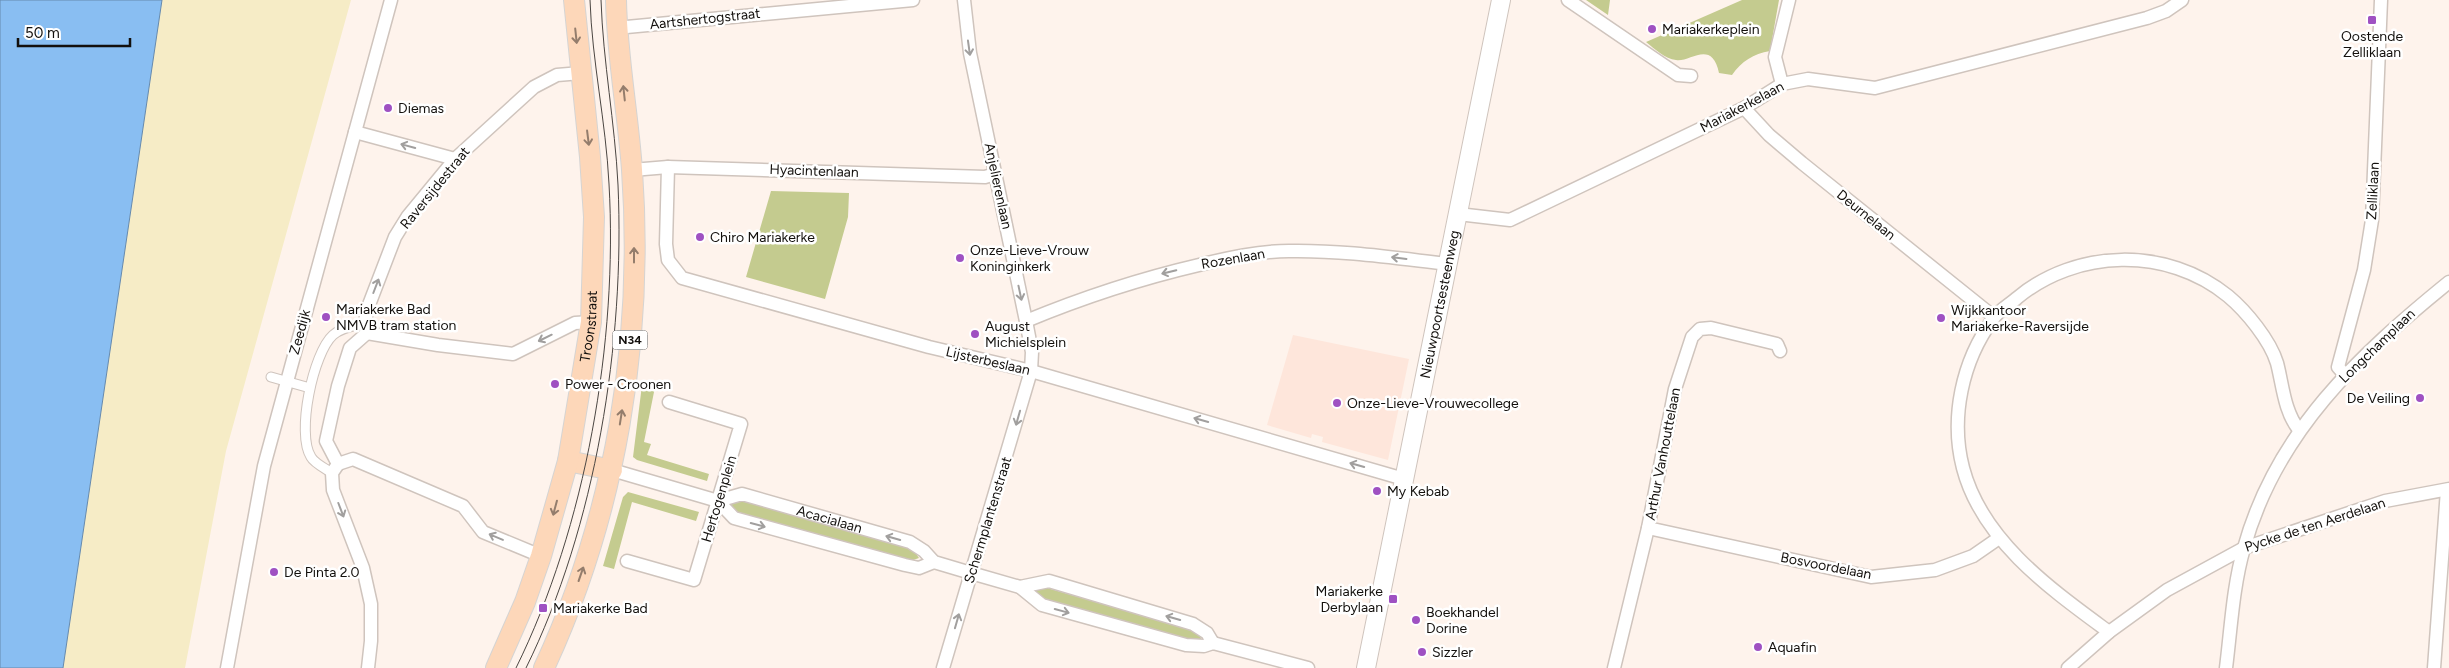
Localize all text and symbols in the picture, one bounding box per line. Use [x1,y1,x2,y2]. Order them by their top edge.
street label: Aartshertogstraat [649,5,761,33]
marker: Oostende Zelliklaan [2366,14,2378,26]
scale bar [18,15,130,47]
place label: Mariakerkeplein [1662,21,1760,38]
marker: Mariakerkeplein [1646,23,1658,35]
text: 50 m [25,24,60,42]
one-way arrow [571,28,581,44]
place label: Oostende Zelliklaan [2341,28,2403,61]
one-way arrow [964,40,974,56]
street label: Mariakerkelaan [1697,78,1787,136]
one-way arrow [619,85,629,101]
place label: Diemas [398,100,444,117]
marker: Diemas [382,102,394,114]
one-way arrow [583,130,593,146]
one-way arrow [401,141,417,150]
street label: Anjelierenlaan [981,141,1016,231]
street label: Raversijdestraat [397,143,473,233]
street label: Hyacintenlaan [769,161,859,181]
street label: Zelliklaan [2363,161,2383,220]
street label: Deurnelaan [1833,186,1899,244]
place label: Chiro Mariakerke [710,229,815,246]
street label: Nieuwpoortsesteenweg [1416,229,1463,380]
marker: Chiro Mariakerke [694,231,706,243]
place label: Onze-Lieve-Vrouw Koninginkerk [970,242,1089,275]
street label: Rozenlaan [1200,245,1266,273]
one-way arrow [629,247,639,264]
marker: Onze-Lieve-Vrouw Koninginkerk [954,252,966,264]
one-way arrow [1392,253,1408,263]
one-way arrow [1162,268,1178,277]
one-way arrow [372,279,382,294]
one-way arrow [1016,285,1026,301]
street label: Troonstraat [576,290,600,363]
place label: Mariakerke Bad NMVB tram station [336,301,457,334]
place label: Wijkkantoor Mariakerke-Raversijde [1951,302,2089,335]
street label: Longchamplaan [2335,305,2419,387]
street label: Zeedijk [286,307,314,357]
marker: Mariakerke Bad NMVB tram station [320,311,332,323]
marker: Wijkkantoor Mariakerke-Raversijde [1935,312,1947,324]
place label: August Michielsplein [985,318,1066,351]
marker: August Michielsplein [969,328,981,340]
road number: N34 [612,330,648,350]
one-way arrow [538,334,553,343]
street label: Lijsterbeslaan [944,343,1032,379]
place label: Power - Croonen [565,376,671,393]
marker: Power - Croonen [549,378,561,390]
street label: Arthur Vanhouttelaan [1642,386,1684,522]
place label: De Veiling [2347,390,2410,407]
marker: De Veiling [2414,392,2426,404]
place label: Onze-Lieve-Vrouwecollege [1347,395,1519,412]
marker: Onze-Lieve-Vrouwecollege [1331,397,1343,409]
one-way arrow [616,409,626,425]
one-way arrow [1013,410,1023,426]
one-way arrow [1194,415,1210,425]
street label: Hertogenplein [698,453,740,545]
street label: Schermplantenstraat [961,455,1015,585]
one-way arrow [1350,460,1366,470]
place label: My Kebab [1387,483,1449,500]
marker: My Kebab [1371,485,1383,497]
street label: Pycke de ten Aerdelaan [2243,494,2388,556]
one-way arrow [549,499,559,515]
one-way arrow [337,502,346,517]
street label: Acacialaan [795,502,864,536]
one-way arrow [750,521,766,530]
one-way arrow [489,532,504,542]
one-way arrow [886,532,902,542]
street label: Bosvoordelaan [1779,549,1873,583]
place label: De Pinta 2.0 [284,564,359,581]
marker: De Pinta 2.0 [268,566,280,578]
one-way arrow [577,566,587,582]
place label: Mariakerke Derbylaan [1316,583,1383,616]
marker: Mariakerke Derbylaan [1387,593,1399,605]
place label: Mariakerke Bad [553,600,648,617]
marker: Mariakerke Bad [537,602,549,614]
place label: Boekhandel Dorine [1426,604,1499,637]
one-way arrow [1053,606,1069,616]
one-way arrow [1166,612,1182,622]
one-way arrow [952,614,962,630]
marker: Boekhandel Dorine [1410,614,1422,626]
place label: Aquafin [1768,639,1817,656]
marker: Aquafin [1752,641,1764,653]
place label: Sizzler [1432,644,1473,661]
marker: Sizzler [1416,646,1428,658]

